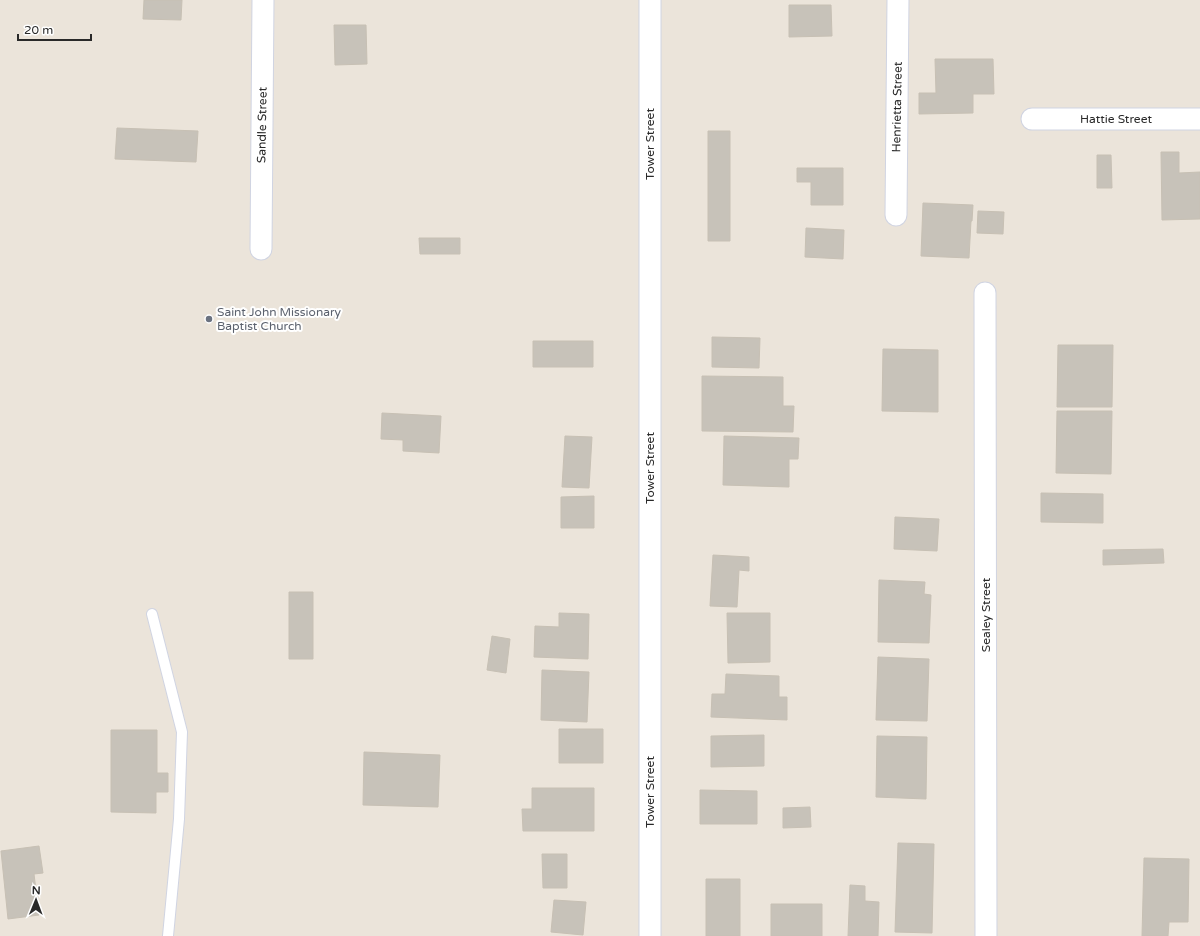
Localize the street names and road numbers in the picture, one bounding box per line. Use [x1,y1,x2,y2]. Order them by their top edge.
street label: Henrietta Street [889,61,905,152]
street label: Sandle Street [254,86,270,163]
street label: Tower Street [643,108,657,180]
street label: Hattie Street [1080,112,1152,126]
street label: Tower Street [643,432,657,504]
street label: Sealey Street [979,577,993,652]
street label: Tower Street [643,756,657,828]

